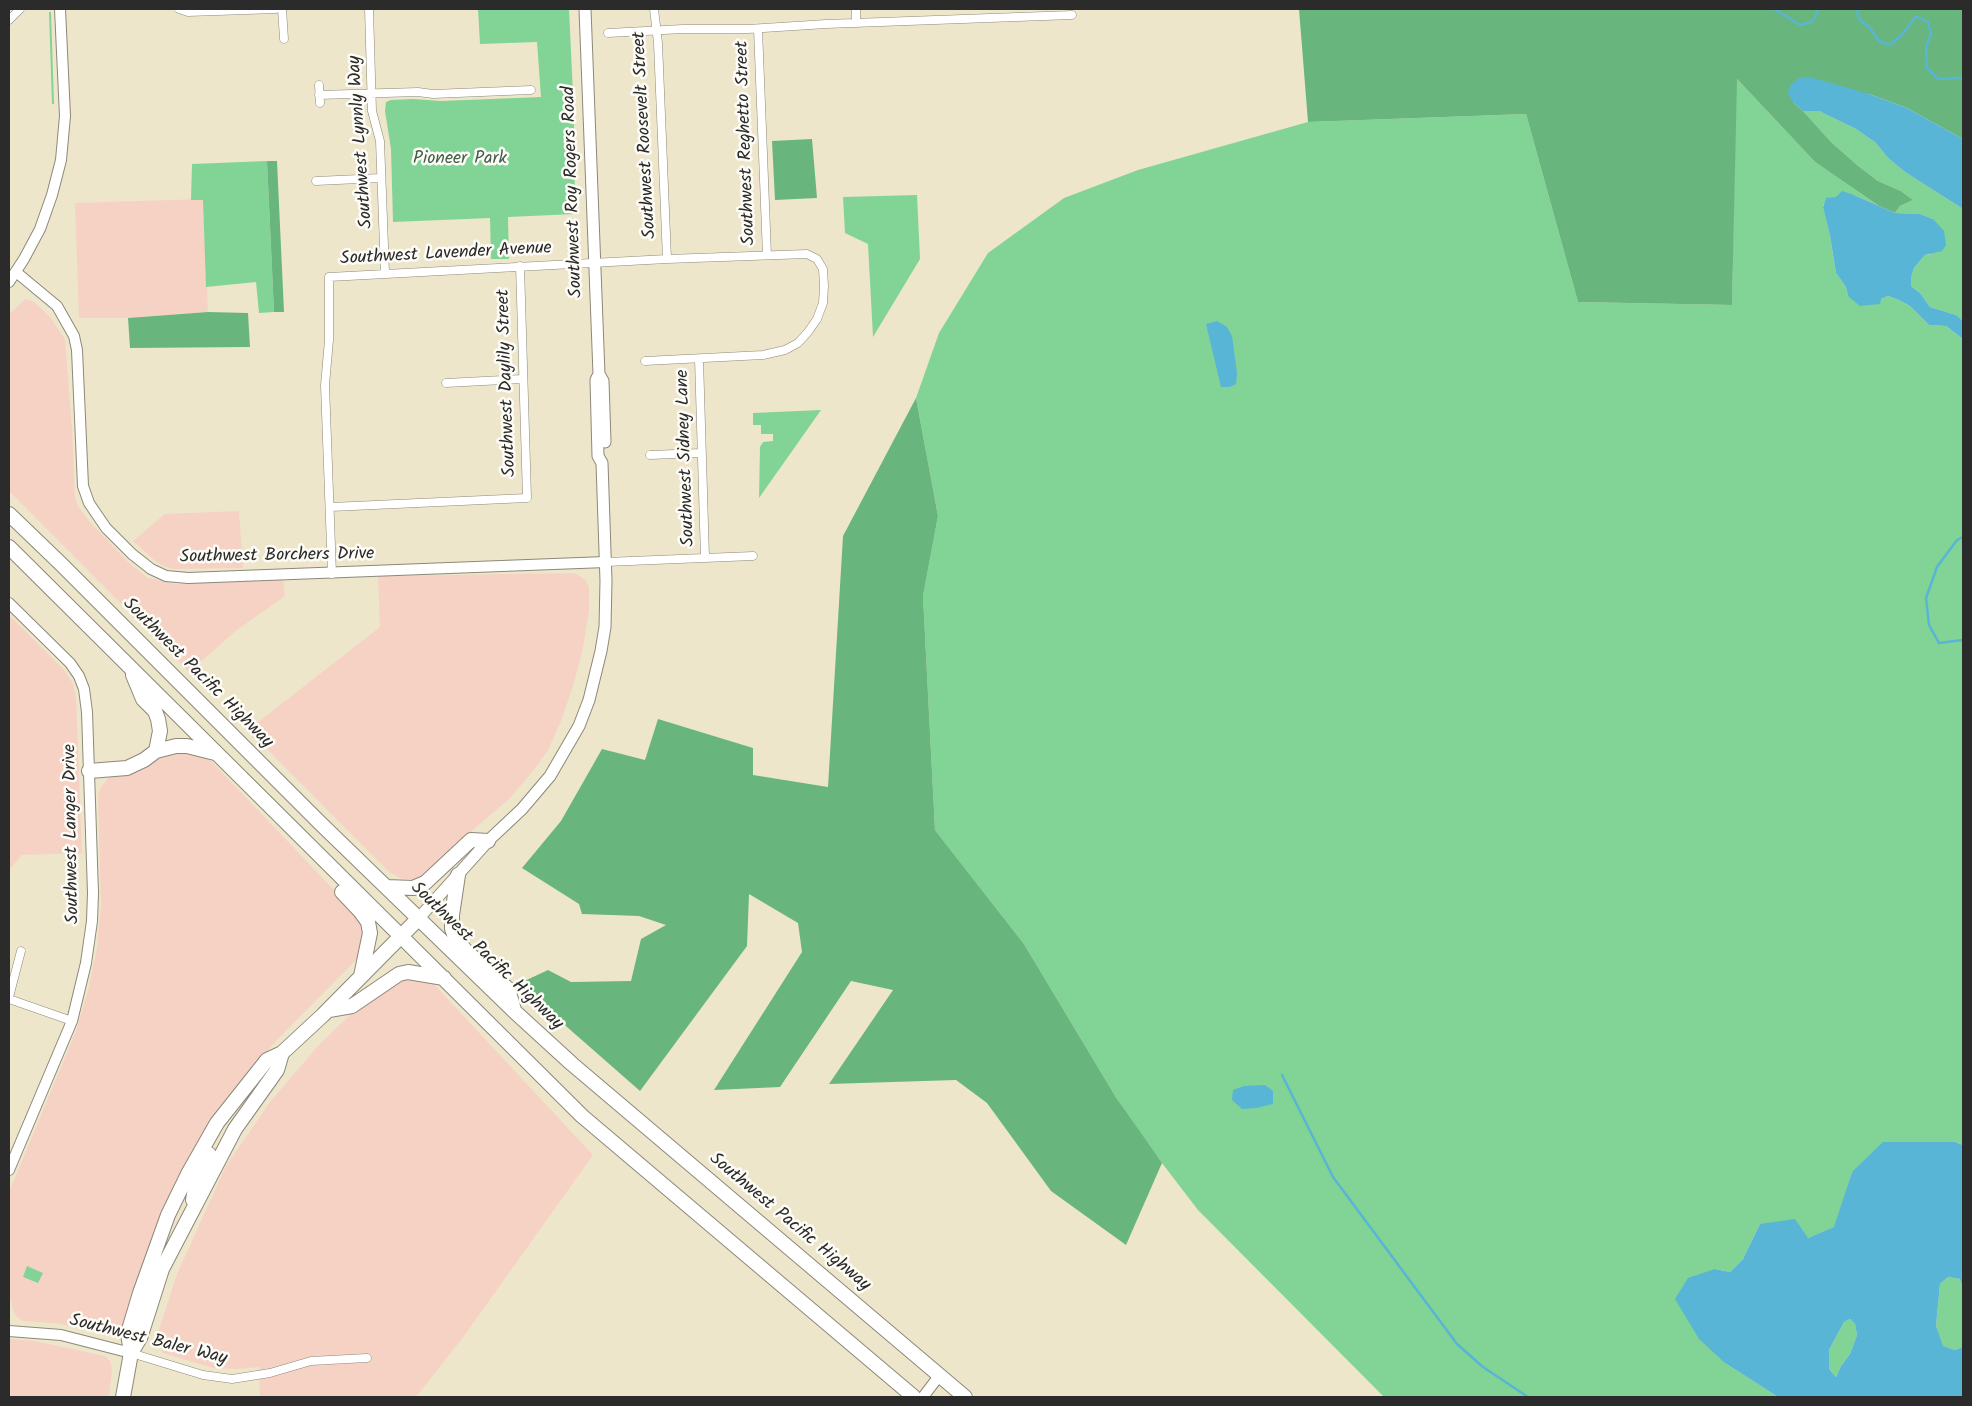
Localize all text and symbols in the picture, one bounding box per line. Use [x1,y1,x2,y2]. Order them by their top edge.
street label: Southwest Roosevelt Street [630,31,662,239]
street label: Southwest Reghetto Street [733,40,761,246]
street label: Southwest Lynnly Way [345,55,379,229]
street label: Southwest Roy Rogers Road [560,86,588,298]
park label: Pioneer Park [413,149,507,171]
street label: Southwest Lavender Avenue [340,239,552,271]
street label: Southwest Daylily Street [494,289,522,477]
street label: Southwest Sidney Lane [673,369,701,547]
street label: Southwest Borchers Drive [179,545,375,569]
street label: Southwest Pacific Highway [117,594,277,754]
street label: Southwest Langer Drive [61,744,85,924]
street label: Southwest Pacific Highway [405,878,567,1036]
street label: Southwest Pacific Highway [704,1149,874,1297]
street label: Southwest Baler Way [67,1311,229,1371]

